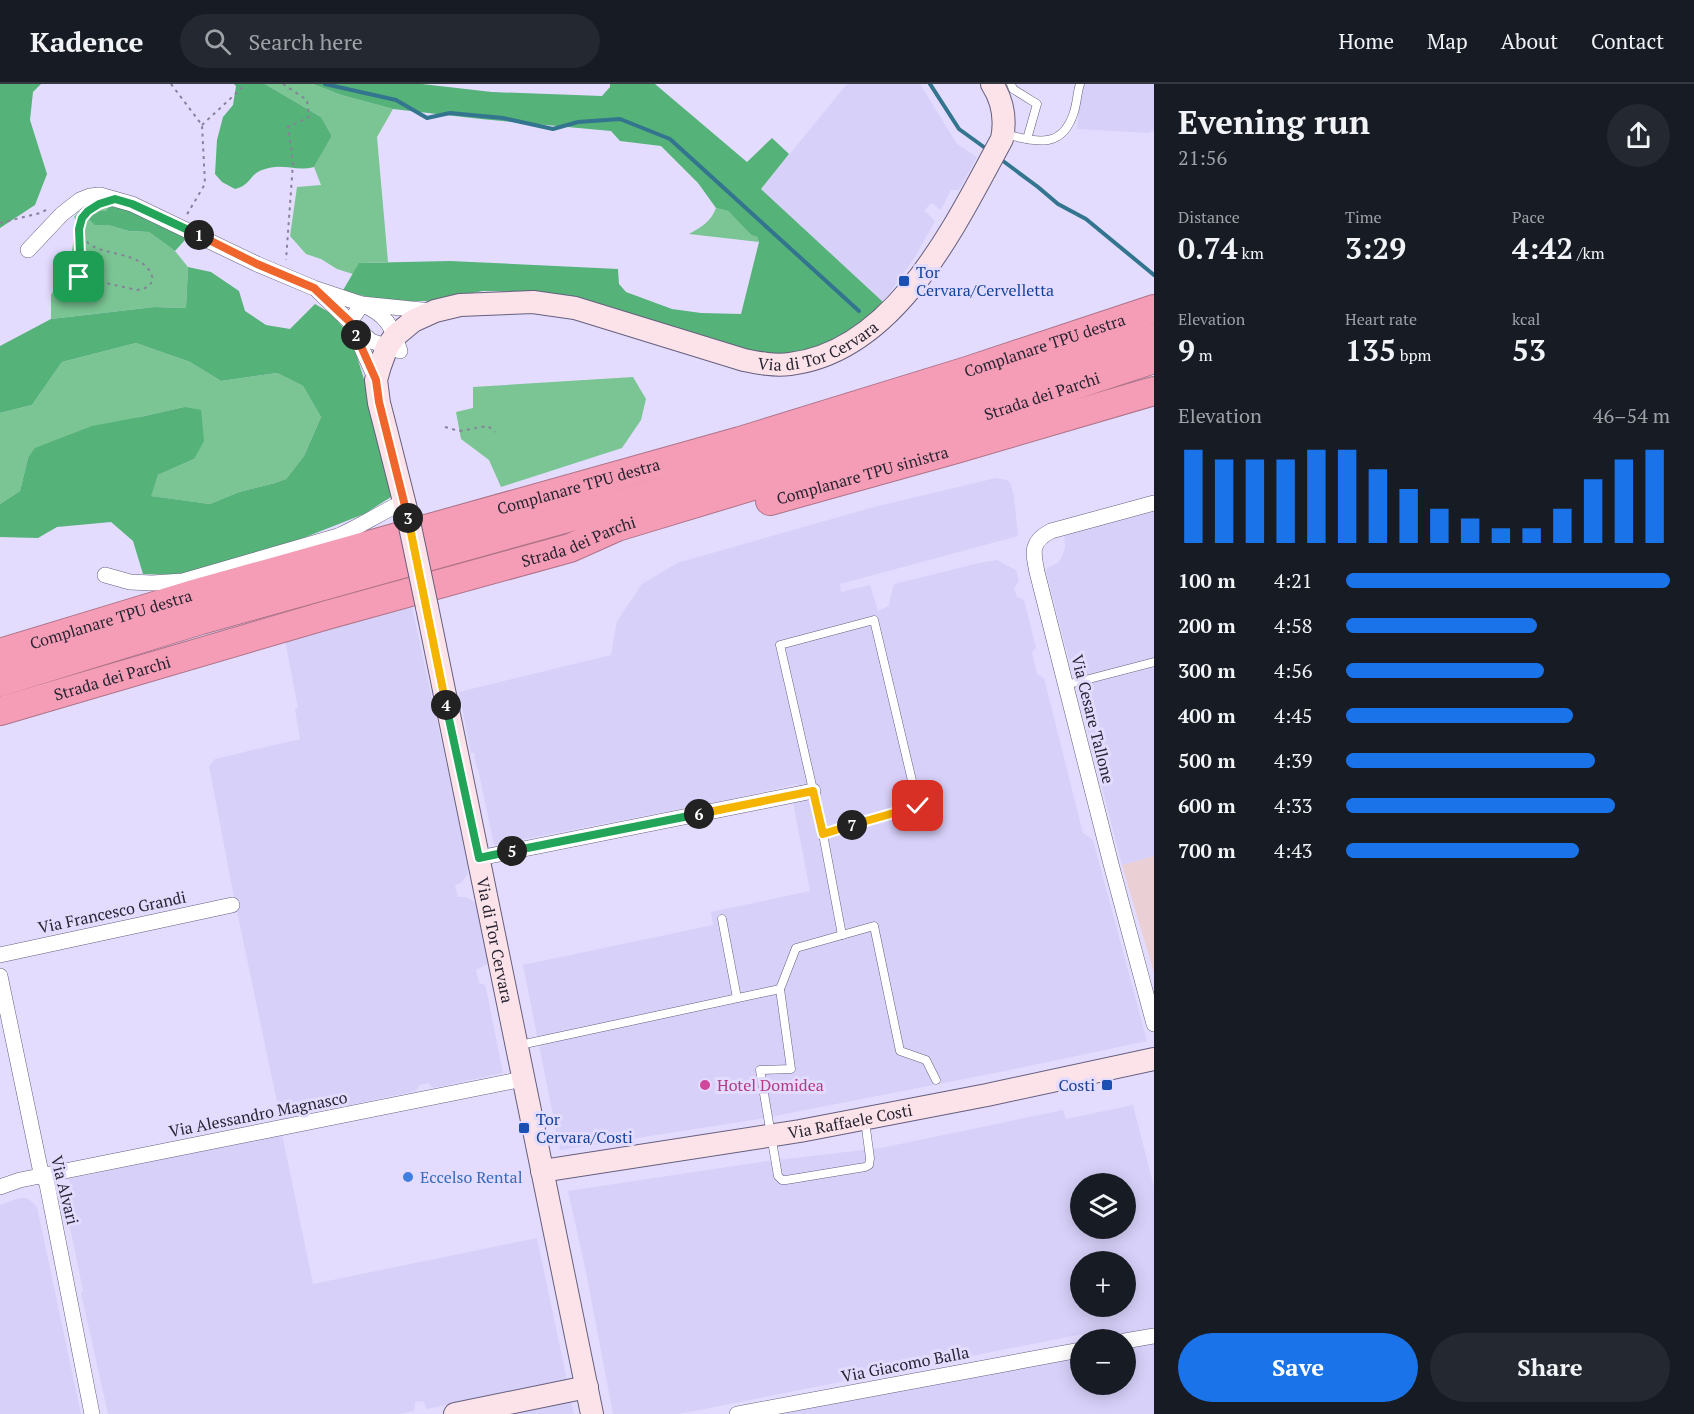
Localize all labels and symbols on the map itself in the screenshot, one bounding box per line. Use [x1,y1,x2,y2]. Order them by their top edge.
pin: 1 [184,220,214,250]
pin [53,251,104,302]
place label: Tor Cervara/Cervelletta [916,261,1054,301]
marker: Tor Cervara/Cervelletta [897,274,911,288]
street label: Complanare TPU destra [961,308,1128,382]
street label: Via di Tor Cervara [756,316,883,376]
pin: 2 [341,320,371,350]
street label: Strada dei Parchi [981,367,1103,425]
street label: Complanare TPU sinistra [774,441,951,510]
street label: Complanare TPU destra [494,453,663,520]
pin: 3 [393,503,423,533]
street label: Strada dei Parchi [519,511,639,572]
street label: Complanare TPU destra [27,584,195,654]
street label: Strada dei Parchi [51,650,173,706]
street label: Via Cesare Tallone [1066,652,1120,786]
pin: 4 [431,690,461,720]
pin [892,780,943,831]
pin: 6 [684,799,714,829]
pin: 7 [837,810,867,840]
pin: 5 [497,836,527,866]
street label: Via di Tor Cervara [472,875,519,1005]
street label: Via Francesco Grandi [36,886,188,938]
place label: Hotel Domidea [717,1074,824,1096]
place label: Costi [1059,1074,1095,1096]
marker: Hotel Domidea [698,1078,712,1092]
marker: Costi [1100,1078,1114,1092]
street label: Via Alessandro Magnasco [167,1086,349,1142]
street label: Via Raffaele Costi [786,1099,914,1144]
place label: Tor Cervara/Costi [536,1108,633,1148]
marker: Tor Cervara/Costi [517,1121,531,1135]
street label: Via Alvari [46,1153,84,1227]
place label: Eccelso Rental [420,1166,523,1188]
marker: Eccelso Rental [401,1170,415,1184]
street label: Via Giacomo Balla [839,1341,971,1387]

